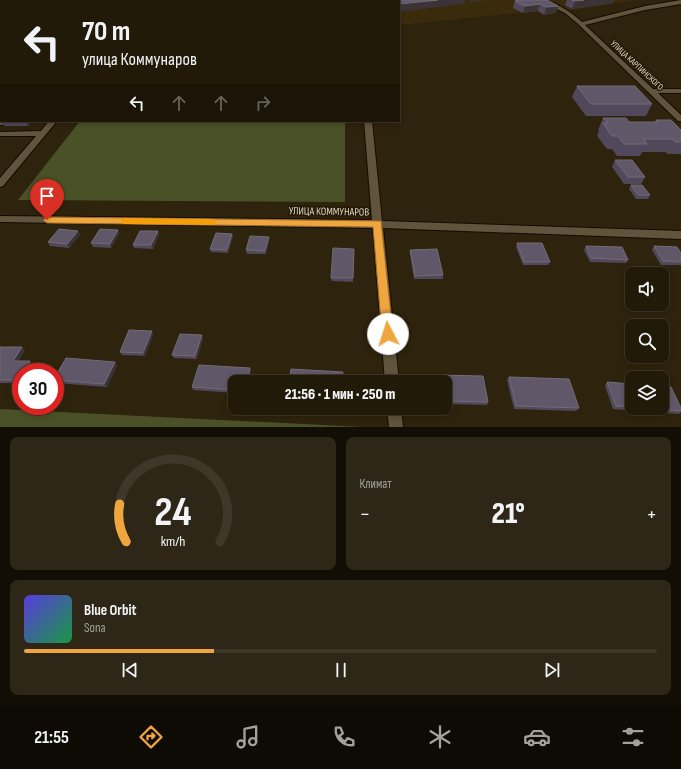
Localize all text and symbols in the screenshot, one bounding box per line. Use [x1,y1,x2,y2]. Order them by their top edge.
text: 70 m [82,15,130,48]
icon: left [16,16,68,68]
street label: УЛИЦА КАРПИНСКОГО [608,38,665,93]
text: улица Коммунаров [82,49,197,70]
icon: left [126,92,148,114]
icon: ahead [168,92,190,114]
icon: ahead [210,92,232,114]
icon: right [252,92,274,114]
pin [30,179,64,220]
icon: arrive [36,185,58,207]
street label: УЛИЦА КОММУНАРОВ [289,204,369,219]
map controls [625,267,669,415]
button: sound [625,267,669,311]
position arrow [367,313,409,355]
button: search [625,319,669,363]
speed limit sign: 30 [12,363,64,415]
button: layers [625,371,669,415]
text: 21:56 · 1 мин · 250 m [285,385,395,404]
text: Климат [360,476,392,492]
text: 24 [154,487,191,536]
text: 21° [492,496,525,532]
text: − [360,501,370,528]
text: + [646,501,657,528]
text: km/h [160,532,185,549]
text: Blue Orbit [84,601,136,620]
text: Sona [84,620,106,636]
icon: previous [119,659,141,681]
icon: pause [330,659,352,681]
icon: next [541,659,563,681]
icon: directions [137,723,165,751]
icon: music [234,723,262,751]
icon: phone [330,723,358,751]
icon: climate [426,723,454,751]
icon: car [523,723,551,751]
icon: filters [619,723,647,751]
text: 21:55 [34,727,69,748]

